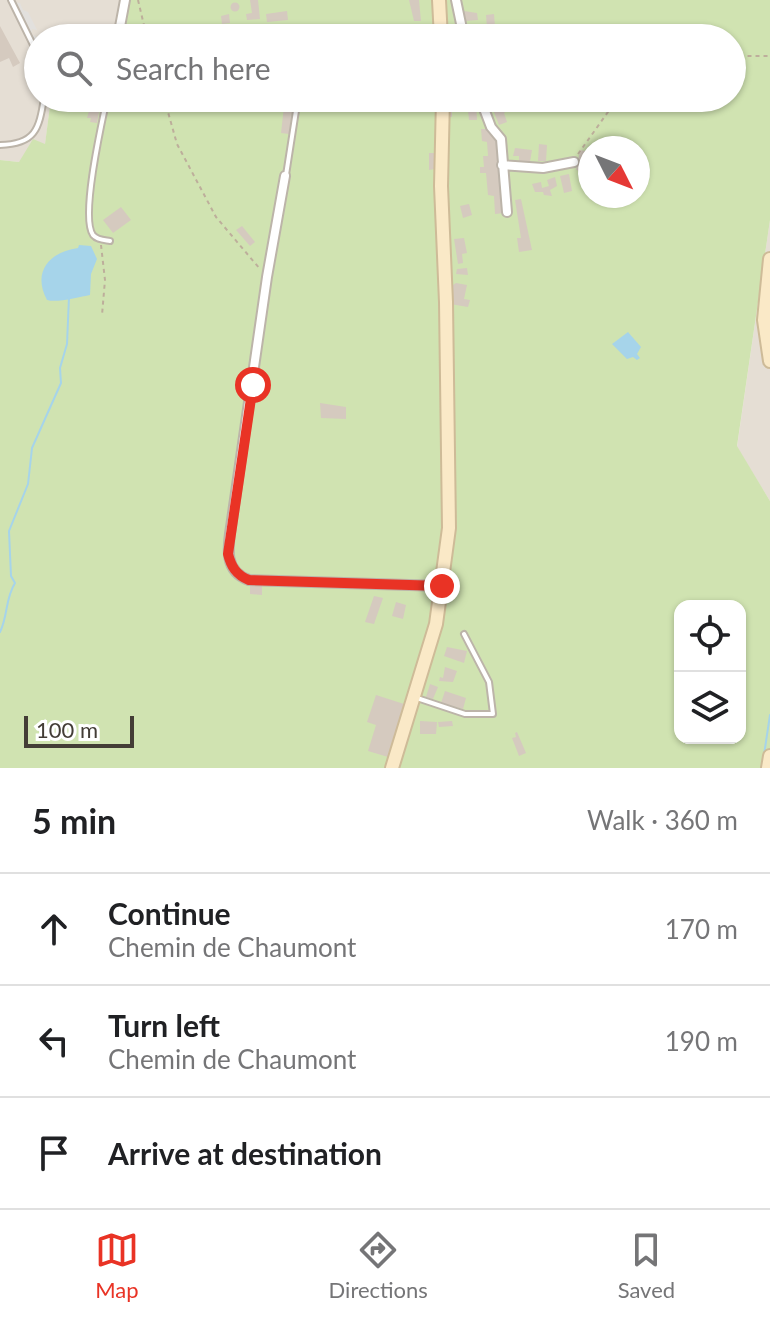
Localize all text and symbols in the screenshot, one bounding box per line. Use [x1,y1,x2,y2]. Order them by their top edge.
search box [24,24,746,112]
icon: search [52,46,96,90]
text: Search here [116,50,271,86]
north arrow [578,136,650,208]
route start [235,367,271,403]
route end [424,568,460,604]
map controls [674,600,746,744]
button: locate [674,600,746,672]
button: layers [674,672,746,744]
scale bar [24,712,134,748]
text: 100 m [36,716,98,743]
text: 5 min [32,800,116,841]
text: Walk · 360 m [587,804,738,836]
text: Continue [108,895,231,931]
icon: ahead [32,907,76,951]
text: 170 m [665,913,738,945]
text: Chemin de Chaumont [108,931,356,963]
text: Turn left [108,1007,220,1043]
icon: left [32,1019,76,1063]
text: 190 m [665,1025,738,1057]
text: Chemin de Chaumont [108,1043,356,1075]
icon: arrive [32,1131,76,1175]
text: Arrive at destination [108,1135,382,1171]
tab: Map [95,1228,139,1303]
tab: Directions [329,1228,428,1303]
tab: Saved [618,1228,675,1303]

